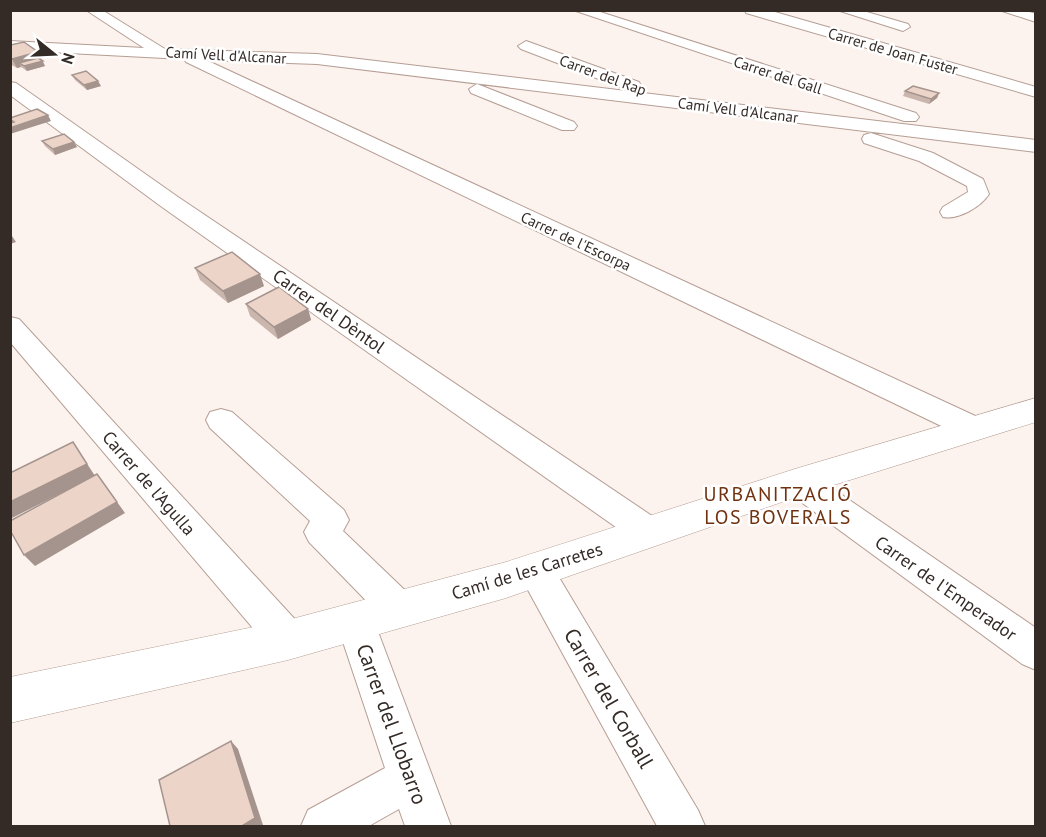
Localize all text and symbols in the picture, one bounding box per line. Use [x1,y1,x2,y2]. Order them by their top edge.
street label: Carrer de Joan Fuster [826,23,960,79]
north arrow [24,24,84,84]
street label: Camí Vell d'Alcanar [165,42,287,68]
street label: Carrer del Rap [557,50,649,100]
text: N [57,51,79,67]
street label: Carrer del Gall [731,52,825,98]
street label: Camí Vell d'Alcanar [677,93,799,127]
street label: Carrer de l'Escorpa [518,207,634,275]
street label: Carrer del Dèntol [268,264,390,359]
street label: Carrer de l'Agulla [97,426,201,540]
district label: URBANITZACIÓ LOS BOVERALS [704,481,852,530]
street label: Carrer de l'Emperador [871,530,1021,646]
street label: Camí de les Carretes [449,537,605,605]
street label: Carrer del Corball [558,623,660,773]
street label: Carrer del Llobarro [350,640,434,808]

